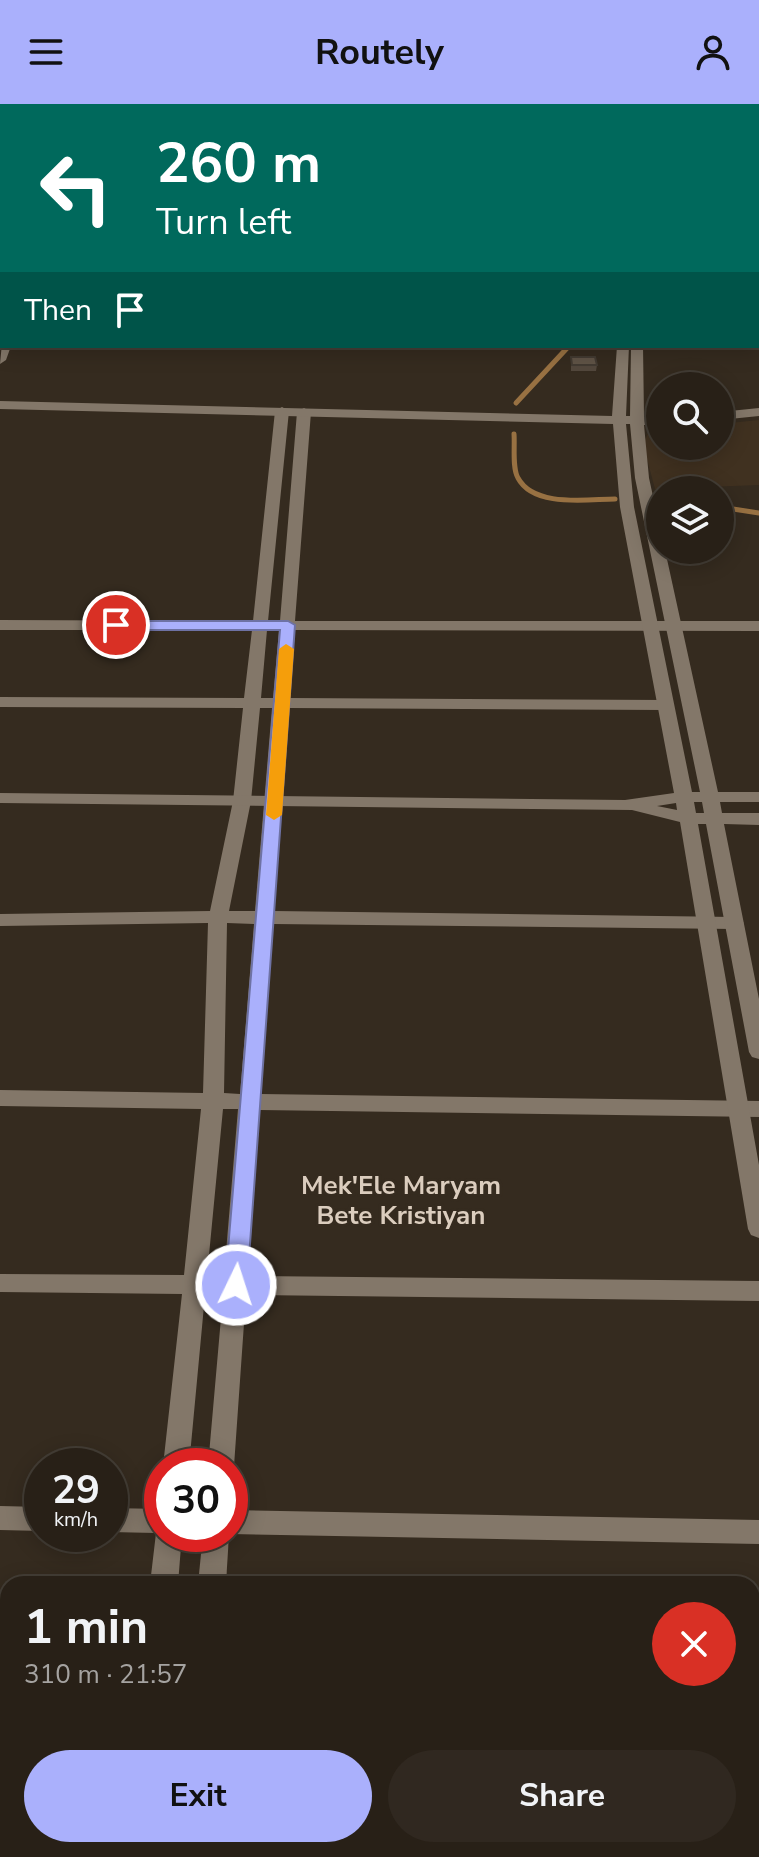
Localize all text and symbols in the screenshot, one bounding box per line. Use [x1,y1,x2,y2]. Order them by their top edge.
text: Routely [315,28,444,77]
icon: menu [24,30,68,74]
icon: person [691,30,735,74]
text: 260 m [156,125,321,202]
icon: left [24,136,128,240]
text: Turn left [156,198,291,247]
icon: arrive [108,288,152,332]
text: Then [24,290,92,331]
map controls [646,372,734,564]
button: search [646,372,734,460]
button: layers [646,476,734,564]
pin [82,591,150,659]
icon: arrive [94,603,138,647]
district label: Mek'Ele Maryam Bete Kristiyan [301,1168,501,1233]
position arrow [194,1243,278,1327]
speed limit sign: 30 [144,1448,248,1552]
text: 29 [52,1463,100,1517]
text: km/h [54,1506,98,1533]
text: 1 min [24,1594,148,1660]
button: close [652,1602,736,1686]
text: 310 m · 21:57 [24,1657,187,1692]
button: Exit [24,1750,372,1842]
button: Share [388,1750,736,1842]

